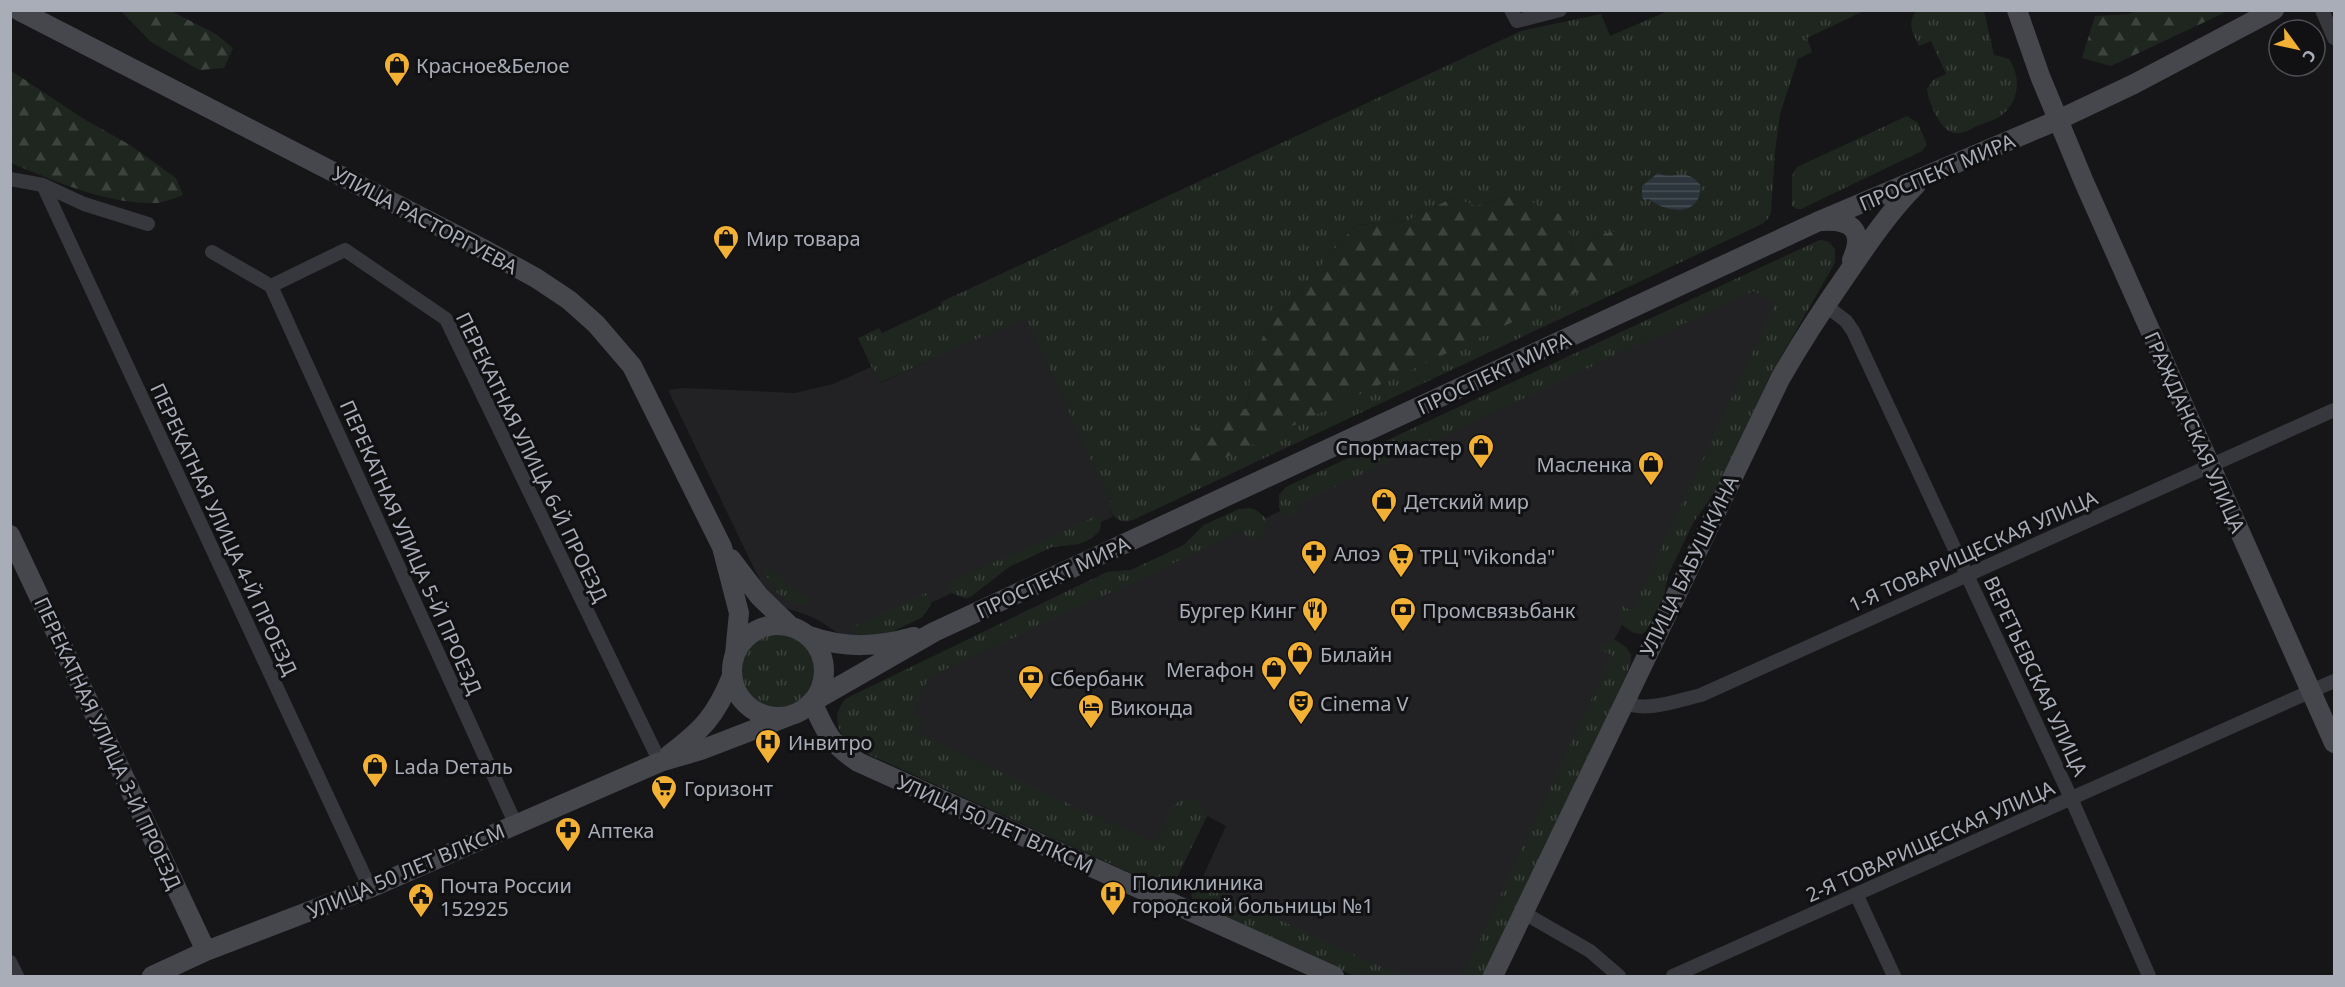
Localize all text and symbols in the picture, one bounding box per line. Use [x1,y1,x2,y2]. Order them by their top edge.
north arrow [2267,18,2327,78]
text: С [2298,46,2322,66]
shop icon: Красное&Белое [382,50,412,88]
place label: Красное&Белое [416,52,569,79]
street label: ПРОСПЕКТ МИРА [1855,127,2019,217]
street label: УЛИЦА РАСТОРГУЕВА [328,160,523,280]
shop icon: Мир товара [711,223,741,261]
place label: Мир товара [746,225,861,252]
street label: ПЕРЕКАТНАЯ УЛИЦА 6-Й ПРОЕЗД [450,308,614,607]
street label: ПРОСПЕКТ МИРА [1413,325,1575,420]
street label: ГРАЖДАНСКАЯ УЛИЦА [2138,327,2252,537]
street label: ПЕРЕКАТНАЯ УЛИЦА 4-Й ПРОЕЗД [144,379,304,680]
street label: ПЕРЕКАТНАЯ УЛИЦА 5-Й ПРОЕЗД [334,396,488,699]
shop icon: Спортмастер [1466,432,1496,470]
place label: Спортмастер [1335,434,1462,461]
shop icon: Масленка [1636,449,1666,487]
place label: Масленка [1537,451,1632,478]
street label: УЛИЦА БАБУШКИНА [1633,471,1745,661]
street label: 1-Я ТОВАРИЩЕСКАЯ УЛИЦА [1844,484,2102,618]
shop icon: Детский мир [1369,486,1399,524]
place label: Детский мир [1404,488,1529,515]
street label: ПРОСПЕКТ МИРА [972,529,1134,624]
pharmacy icon: Алоэ [1299,538,1329,576]
place label: Алоэ [1334,540,1380,567]
supermarket icon: ТРЦ "Vikonda" [1386,541,1416,579]
place label: ТРЦ "Vikonda" [1420,543,1555,570]
street label: ВЕРЕТЬЕВСКАЯ УЛИЦА [1978,572,2094,781]
street label: ПЕРЕКАТНАЯ УЛИЦА 3-Й ПРОЕЗД [28,593,188,894]
restaurant icon: Бургер Кинг [1300,595,1330,633]
bank icon: Промсвязьбанк [1388,595,1418,633]
place label: Бургер Кинг [1179,597,1296,624]
place label: Промсвязьбанк [1422,597,1576,624]
shop icon: Билайн [1285,639,1315,677]
place label: Билайн [1320,641,1392,668]
shop icon: Мегафон [1259,654,1289,692]
place label: Мегафон [1166,656,1254,683]
bank icon: Сбербанк [1016,663,1046,701]
place label: Сбербанк [1050,665,1144,692]
theatre icon: Cinema V [1286,688,1316,726]
place label: Cinema V [1320,690,1409,717]
hotel icon: Виконда [1076,692,1106,730]
place label: Виконда [1110,694,1193,721]
hospital icon: Инвитро [753,727,783,765]
place label: Инвитро [788,729,872,756]
shop icon: Lada Dеталь [360,751,390,789]
place label: Lada Dеталь [394,753,513,780]
street label: УЛИЦА 50 ЛЕТ ВЛКСМ [893,769,1097,879]
supermarket icon: Горизонт [649,773,679,811]
street label: 2-Я ТОВАРИЩЕСКАЯ УЛИЦА [1801,774,2059,908]
place label: Горизонт [684,775,773,802]
pharmacy icon: Аптека [553,815,583,853]
street label: УЛИЦА 50 ЛЕТ ВЛКСМ [303,817,509,925]
place label: Аптека [588,817,654,844]
place label: Поликлиника городской больницы №1 [1132,869,1374,919]
place label: Почта России 152925 [440,872,572,922]
hospital icon: Поликлиника городской больницы №1 [1098,879,1128,917]
public building icon: Почта России 152925 [406,881,436,919]

